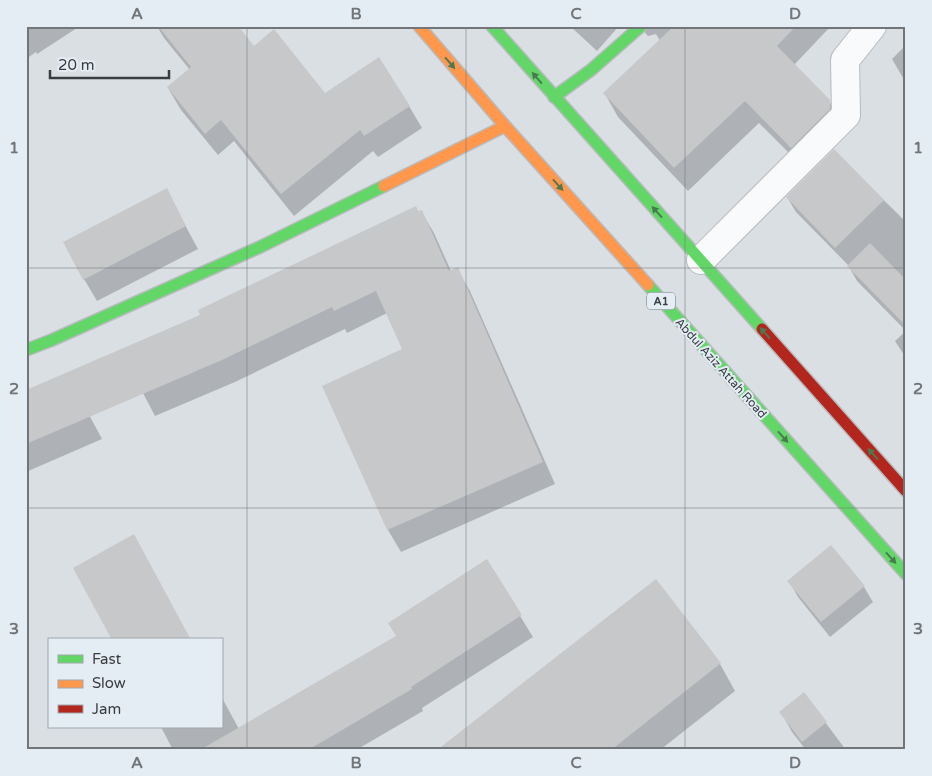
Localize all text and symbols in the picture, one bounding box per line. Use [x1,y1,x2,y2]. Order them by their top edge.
text: A [131,4,143,24]
text: B [350,4,362,24]
text: C [570,4,582,24]
text: D [789,4,801,24]
scale bar [50,48,169,80]
text: 20 m [58,56,95,74]
one-way arrow [445,57,456,70]
one-way arrow [531,72,543,84]
text: 1 [9,138,19,158]
text: 1 [913,138,923,158]
one-way arrow [552,179,564,191]
one-way arrow [651,206,663,218]
road number: A1 [647,292,675,310]
street label: Abdul Aziz Attah Road [672,315,770,421]
one-way arrow [760,326,771,339]
text: 2 [9,379,19,399]
text: 2 [913,379,923,399]
one-way arrow [777,430,789,442]
one-way arrow [868,448,879,461]
one-way arrow [885,551,897,563]
text: 3 [9,619,19,639]
text: 3 [913,619,923,639]
legend [48,638,222,728]
text: Fast [92,650,122,668]
text: Slow [92,674,126,692]
text: Jam [92,700,121,718]
text: A [131,753,143,773]
text: B [350,753,362,773]
text: C [570,753,582,773]
text: D [789,753,801,773]

